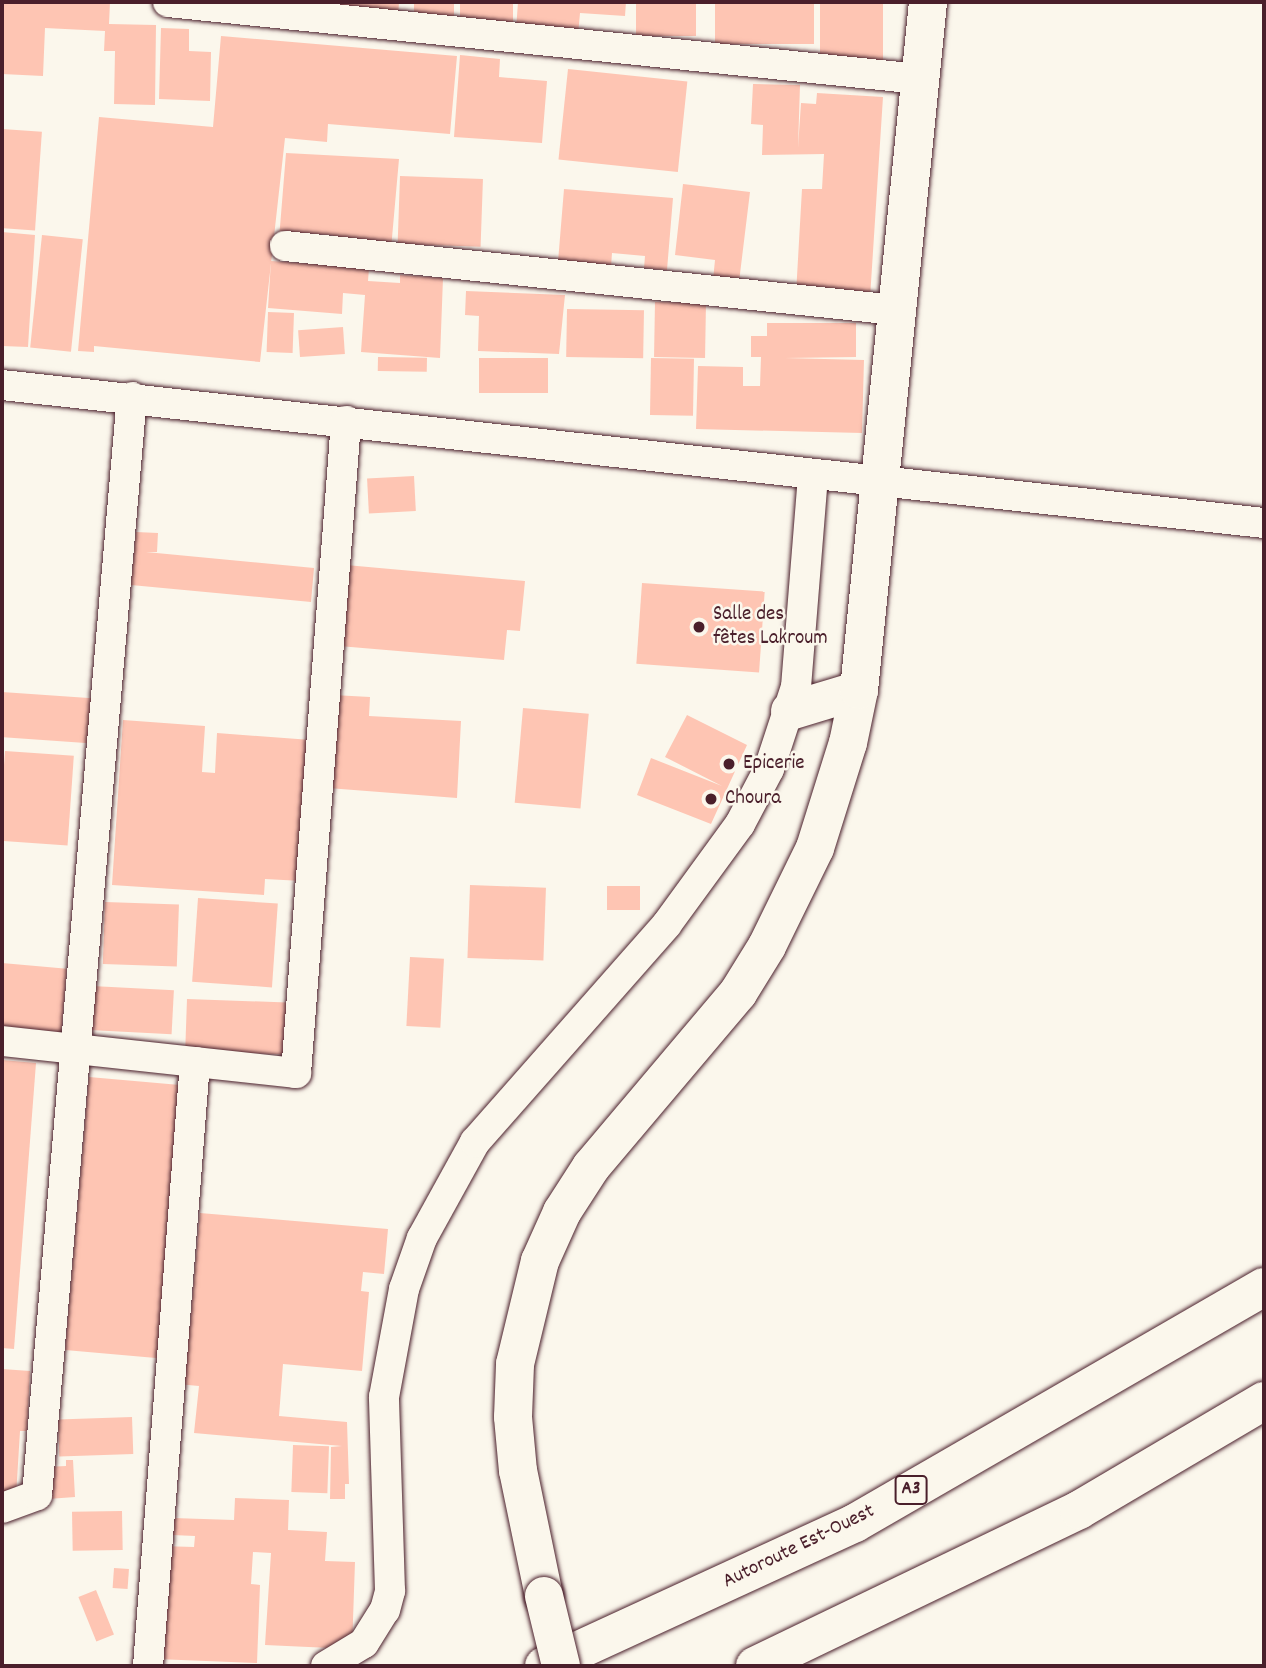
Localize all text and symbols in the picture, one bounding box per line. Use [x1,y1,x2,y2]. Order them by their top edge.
place label: Salle des fêtes Lakroum [713,602,828,652]
marker: Salle des fêtes Lakroum [691,619,707,635]
place label: Epicerie [743,751,805,777]
marker: Epicerie [721,756,737,772]
place label: Choura [725,786,781,812]
marker: Choura [703,791,719,807]
road number: A3 [894,1474,928,1506]
street label: Autoroute Est-Ouest [719,1499,879,1595]

